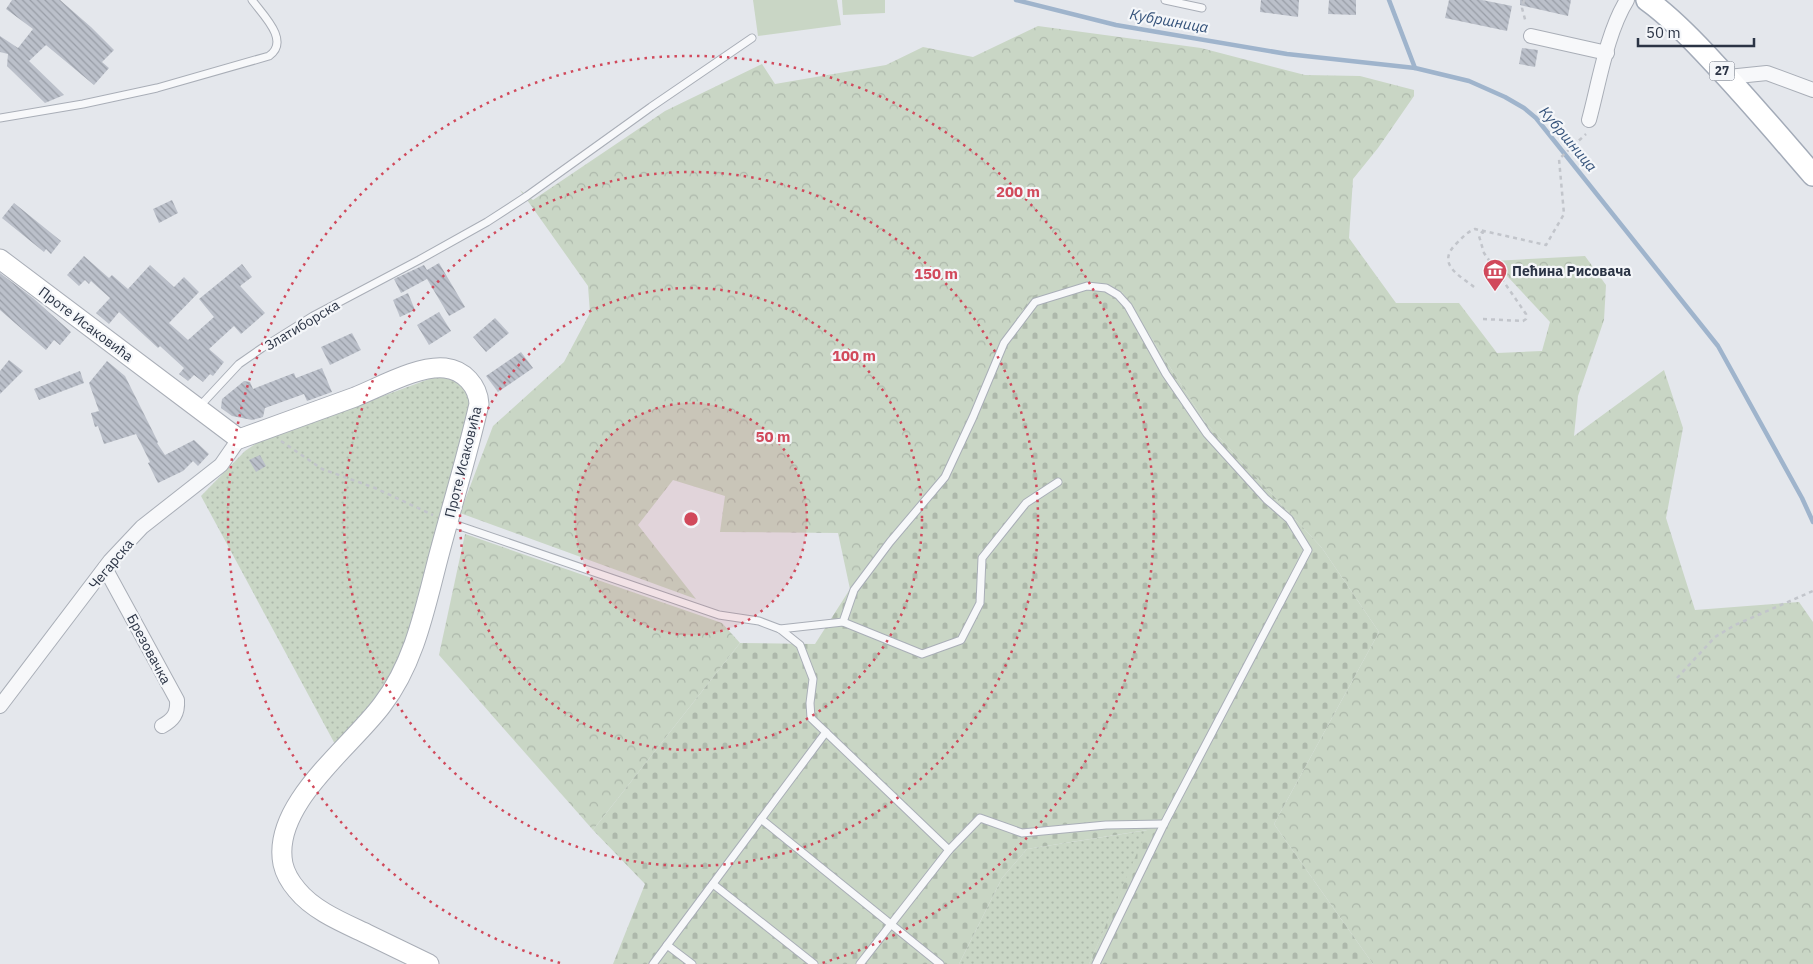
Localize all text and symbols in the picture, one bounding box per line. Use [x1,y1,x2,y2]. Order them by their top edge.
water label: Кубршница [1128,4,1210,37]
scale bar [1638,15,1754,47]
text: 50 m [1646,23,1681,42]
road number: 27 [1710,61,1734,80]
water label: Кубршница [1536,102,1601,175]
text: 200 m [996,182,1040,201]
museum icon: Пећина Рисовача [1482,258,1508,292]
place label: Пећина Рисовача [1512,262,1631,280]
text: 150 m [914,264,958,283]
street label: Проте Исаковића [35,282,137,366]
street label: Златиборска [261,295,343,354]
text: 100 m [832,346,876,365]
street label: Проте Исаковића [440,404,486,520]
text: 50 m [756,427,790,446]
centre of rings [682,510,700,528]
street label: Чегарска [85,535,138,593]
street label: Брезовачка [123,611,175,688]

